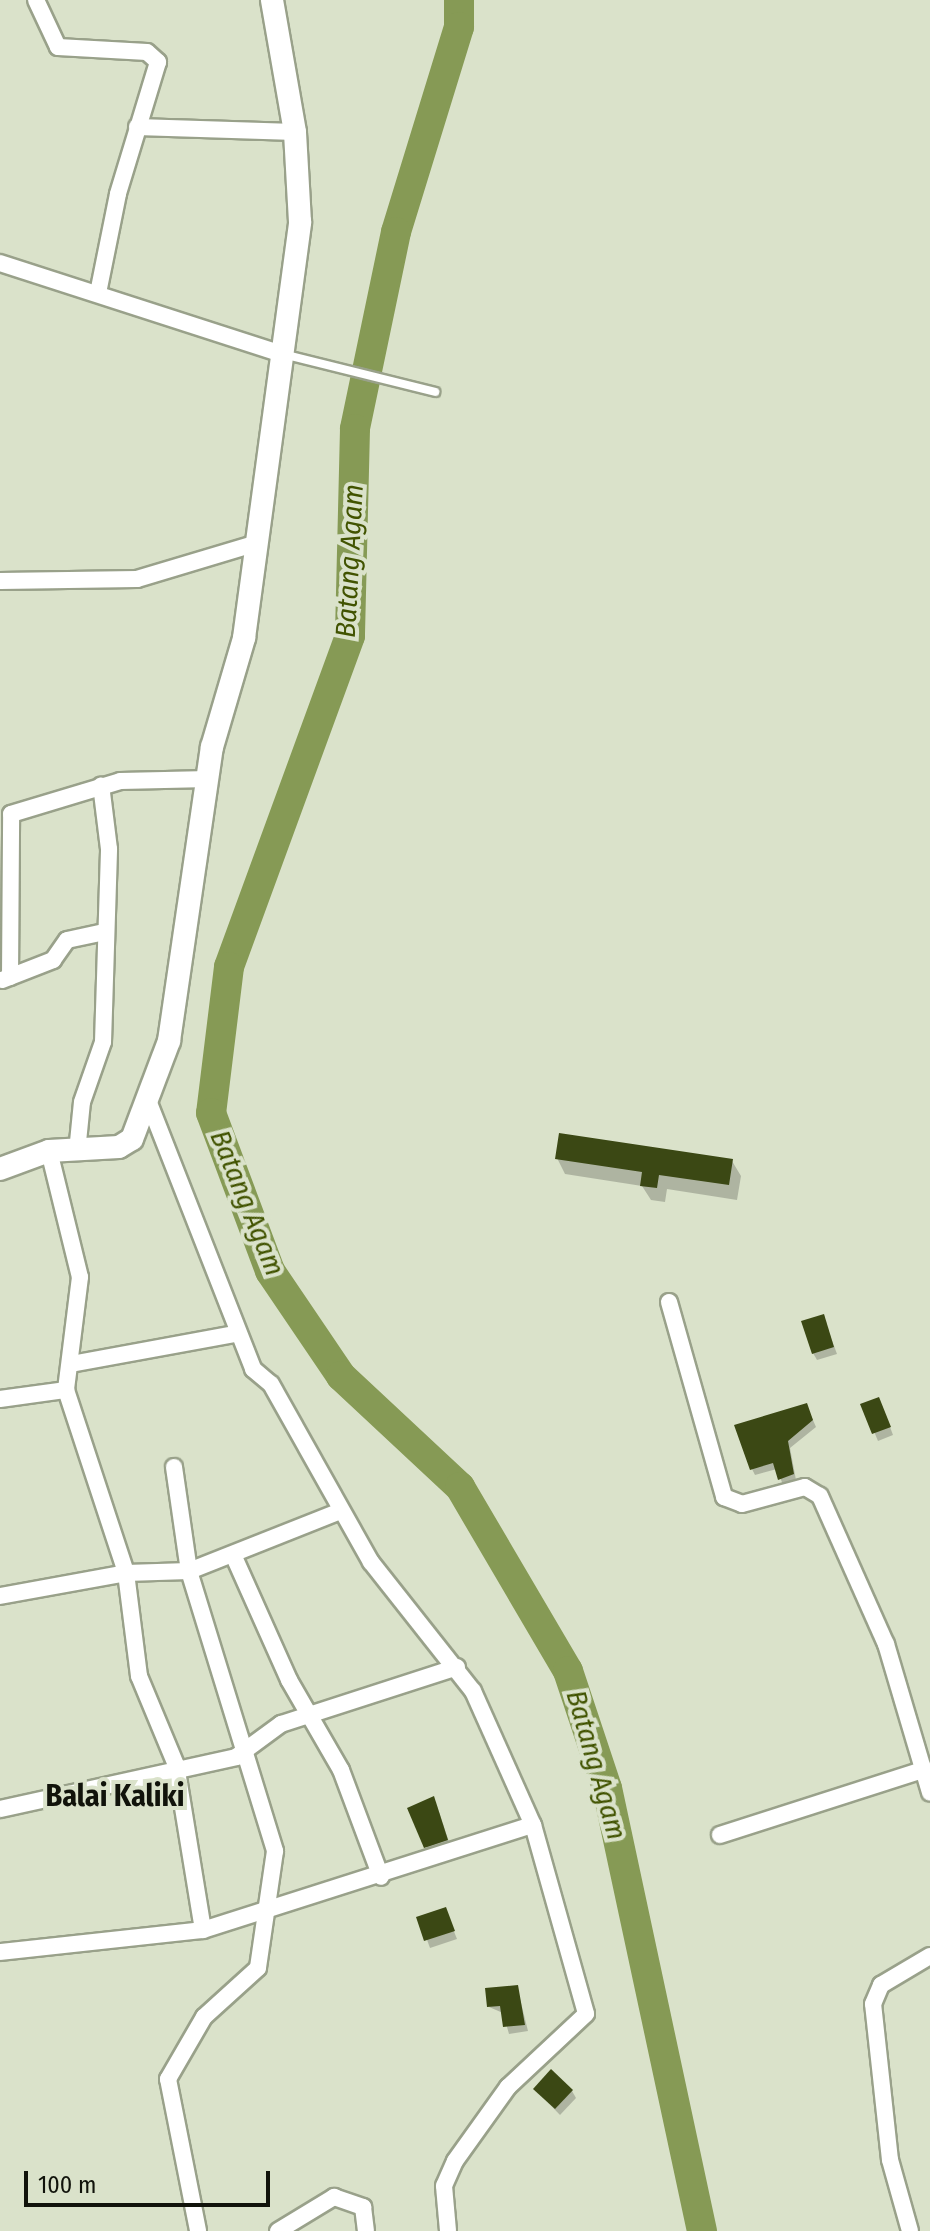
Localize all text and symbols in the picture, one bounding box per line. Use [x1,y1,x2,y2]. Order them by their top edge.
water label: Batang Agam [329,483,371,639]
water label: Batang Agam [203,1125,291,1281]
water label: Batang Agam [559,1686,633,1844]
district label: Balai Kaliki [45,1778,185,1814]
scale bar [28,2155,274,2205]
text: 100 m [38,2171,96,2199]

